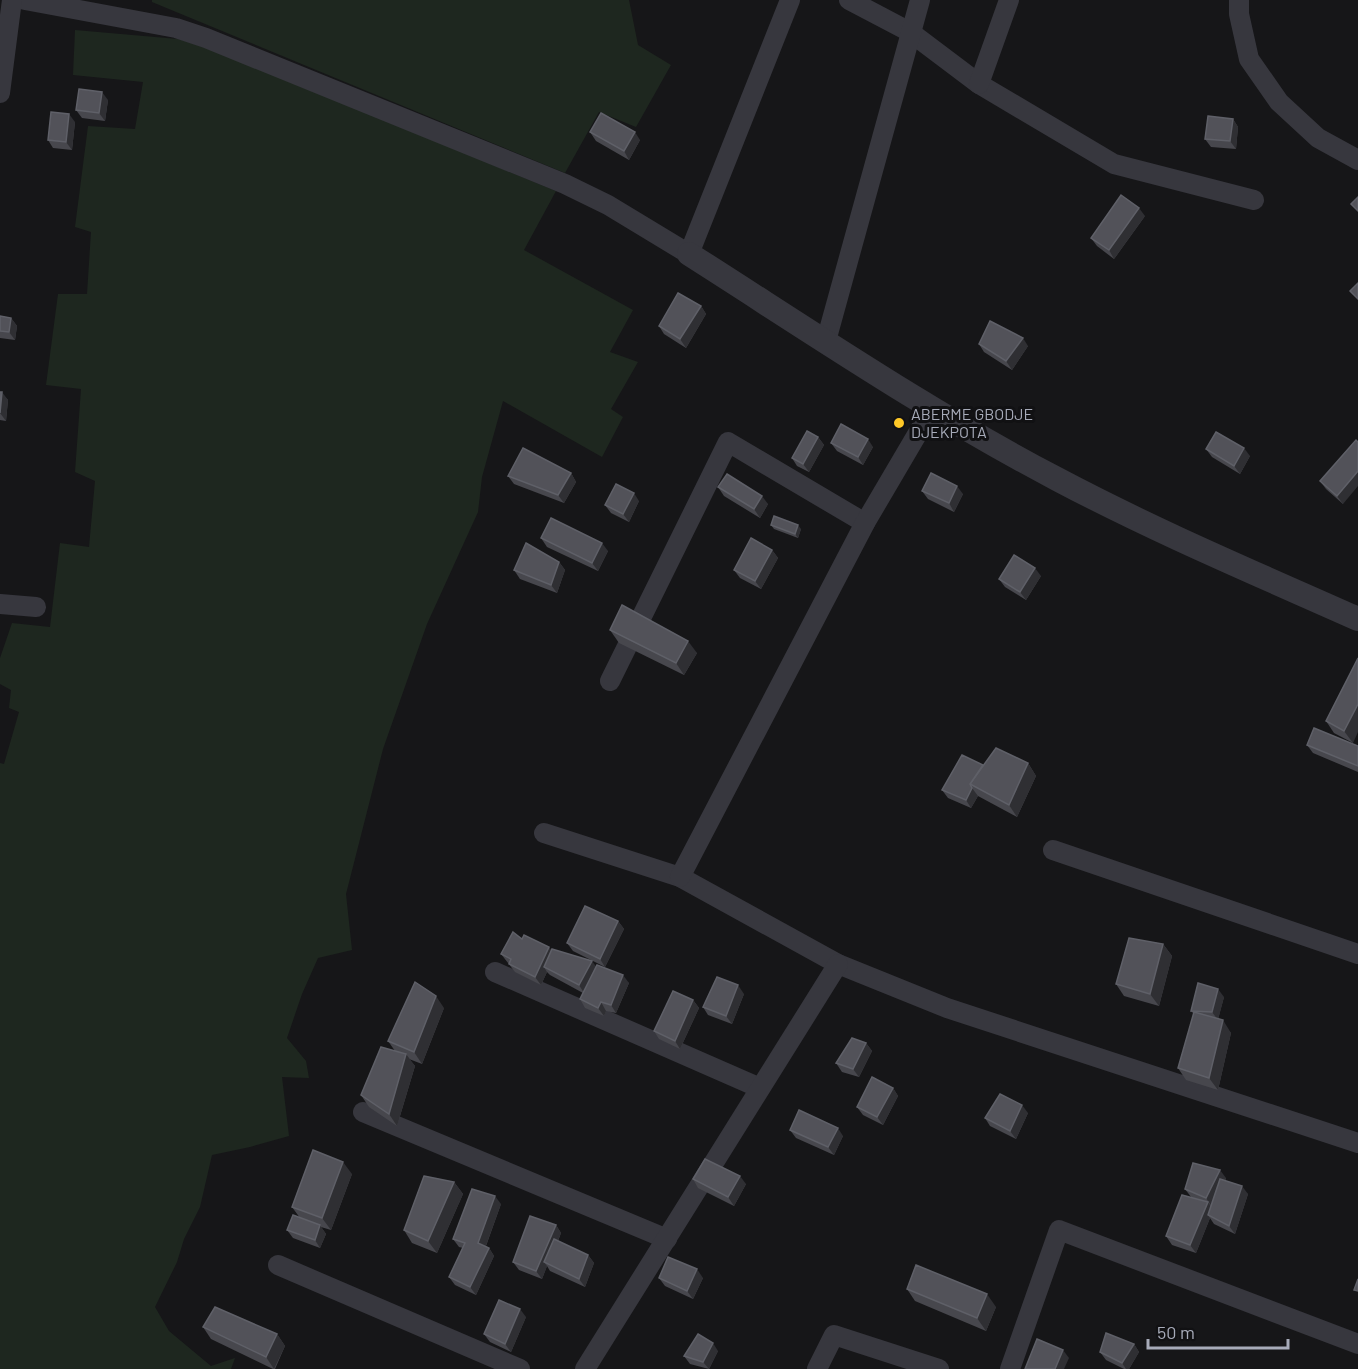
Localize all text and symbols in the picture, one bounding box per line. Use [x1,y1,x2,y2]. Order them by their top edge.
place label: ABERME GBODJE DJEKPOTA [911,404,1033,441]
marker: ABERME GBODJE DJEKPOTA [892,416,906,430]
scale bar [1148,1312,1288,1350]
text: 50 m [1157,1321,1195,1343]

